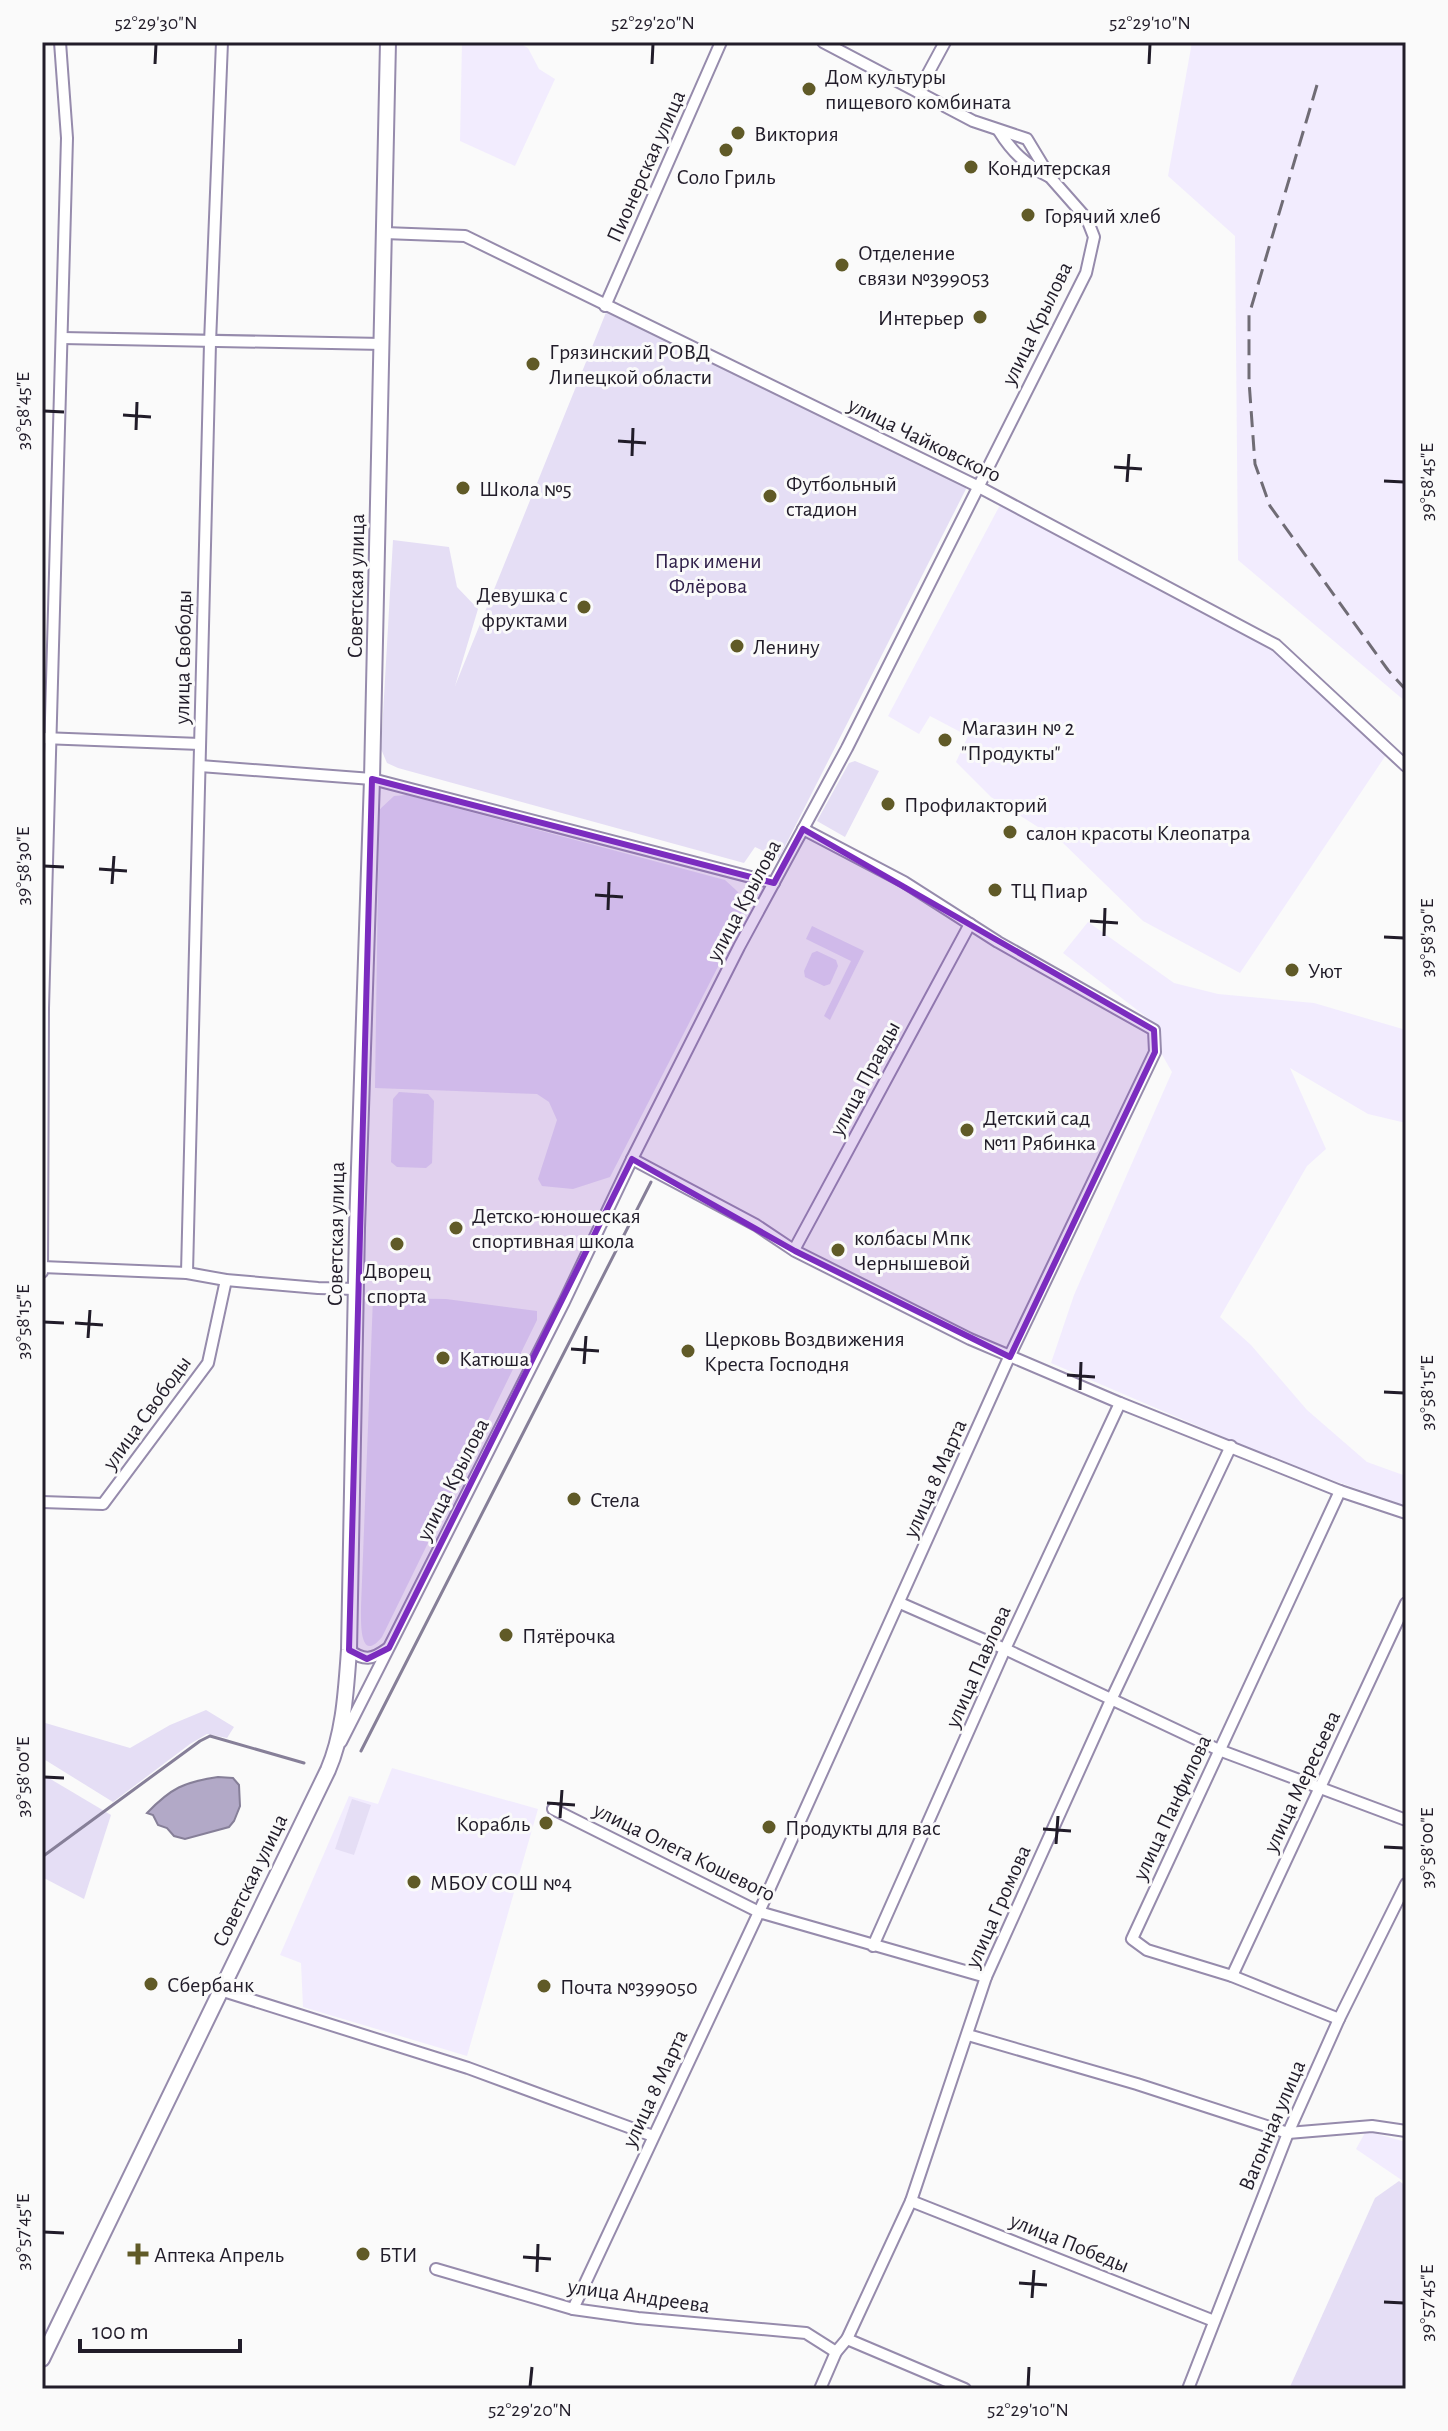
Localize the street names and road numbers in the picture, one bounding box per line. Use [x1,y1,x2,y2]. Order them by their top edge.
street label: Пионерская улица [603,87,689,246]
street label: улица Крылова [997,258,1076,389]
street label: улица Чайковского [844,393,1004,486]
street label: Советская улица [344,513,368,659]
street label: улица Свободы [171,589,195,726]
street label: улица Крылова [702,836,785,966]
street label: улица Правды [825,1018,904,1140]
street label: Советская улица [324,1161,348,1307]
street label: улица Свободы [98,1352,195,1474]
street label: улица Крылова [412,1415,493,1545]
street label: улица 8 Марта [899,1416,971,1542]
street label: улица Павлова [941,1602,1015,1732]
street label: улица Мересьева [1259,1707,1344,1856]
street label: улица Панфилова [1128,1731,1215,1884]
street label: улица Олега Кошевого [589,1798,779,1905]
street label: Советская улица [208,1811,292,1950]
street label: улица Громова [961,1842,1035,1972]
street label: улица 8 Марта [618,2026,692,2151]
street label: Вагонная улица [1235,2057,1309,2194]
street label: улица Победы [1006,2209,1132,2277]
street label: улица Андреева [565,2275,711,2317]

